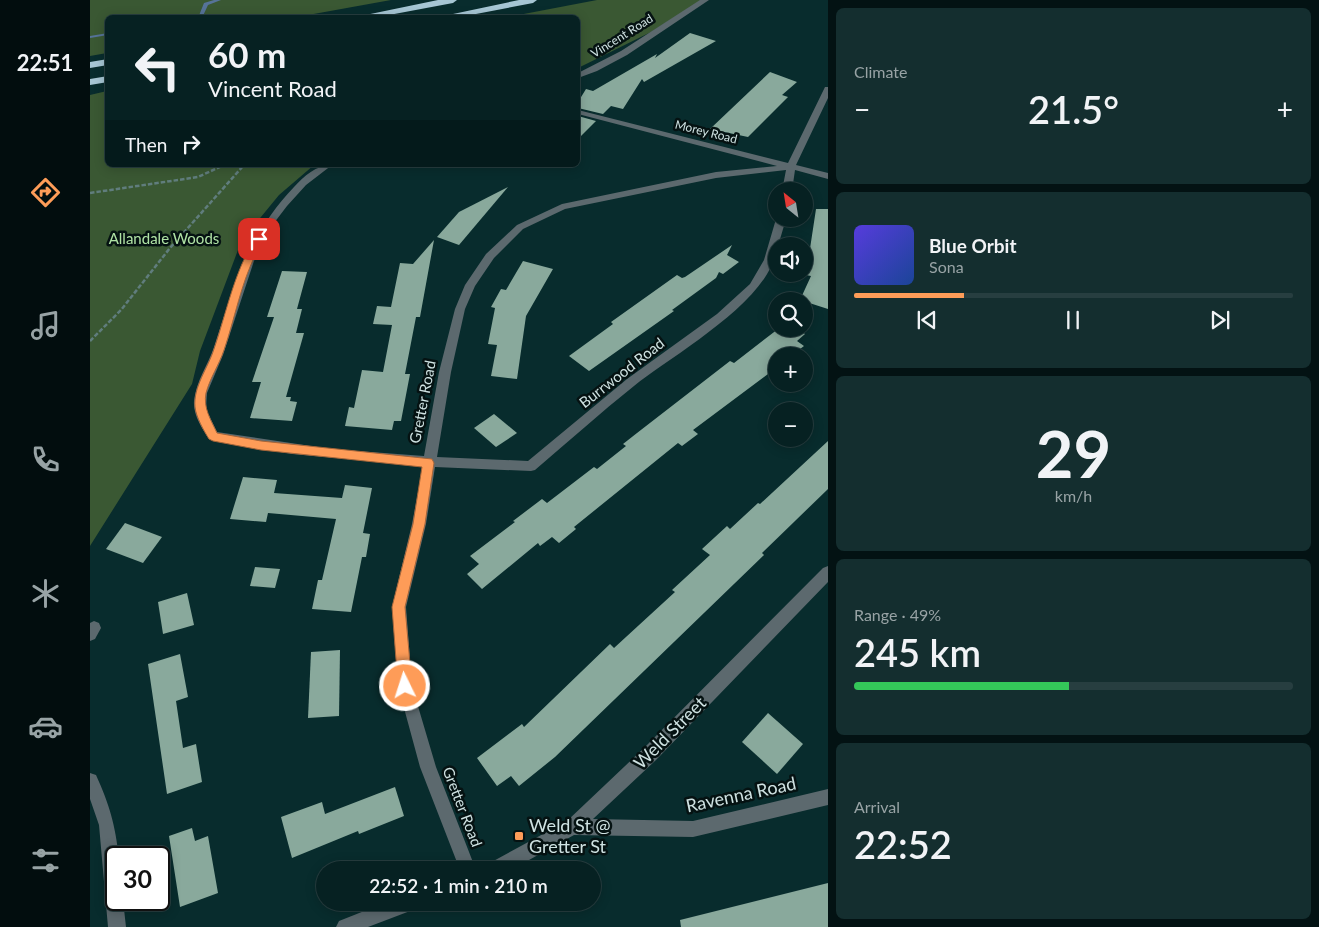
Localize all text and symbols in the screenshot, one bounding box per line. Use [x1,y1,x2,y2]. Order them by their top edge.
street label: Vincent Road [588,11,656,61]
text: 60 m [208,33,286,75]
icon: left [125,35,190,100]
text: 22:51 [17,49,73,76]
text: Climate [854,62,907,81]
text: Vincent Road [208,75,337,102]
text: 21.5° [1028,86,1119,132]
text: − [854,92,870,126]
text: + [1277,92,1293,126]
street label: Morey Road [673,117,739,146]
icon: right [177,130,205,158]
text: Then [125,133,167,156]
icon: directions [28,175,63,210]
north arrow [768,182,812,228]
map controls [768,182,813,447]
pin [238,218,280,260]
icon: arrive [245,225,273,253]
park label: Allandale Woods [109,229,219,247]
text: Blue Orbit [929,234,1017,257]
button: sound [768,237,813,282]
text: Sona [929,257,964,276]
button: search [768,292,813,337]
icon: previous [913,306,941,334]
icon: pause [1059,306,1087,334]
icon: next [1206,306,1234,334]
icon: music [28,308,63,343]
street label: Burrwood Road [575,333,668,411]
button: + [768,347,813,392]
street label: Gretter Road [405,359,439,445]
button: − [768,402,813,447]
text: 29 [1036,414,1111,492]
icon: phone [28,442,63,477]
text: km/h [1055,486,1092,505]
icon: climate [28,576,63,611]
text: Range · 49% [854,605,941,624]
text: 245 km [854,629,981,675]
position arrow [378,659,430,711]
street label: Weld Street [628,691,710,773]
icon: car [28,709,63,744]
street label: Gretter Road [439,764,486,849]
street label: Ravenna Road [684,772,798,816]
text: Arrival [854,797,900,816]
place label: Weld St @ Gretter St [529,814,611,857]
text: 22:52 [854,821,952,867]
marker: Weld St @ Gretter St [513,830,525,842]
icon: filters [28,843,63,878]
speed limit sign: 30 [105,846,170,911]
text: 22:52 · 1 min · 210 m [369,874,548,897]

